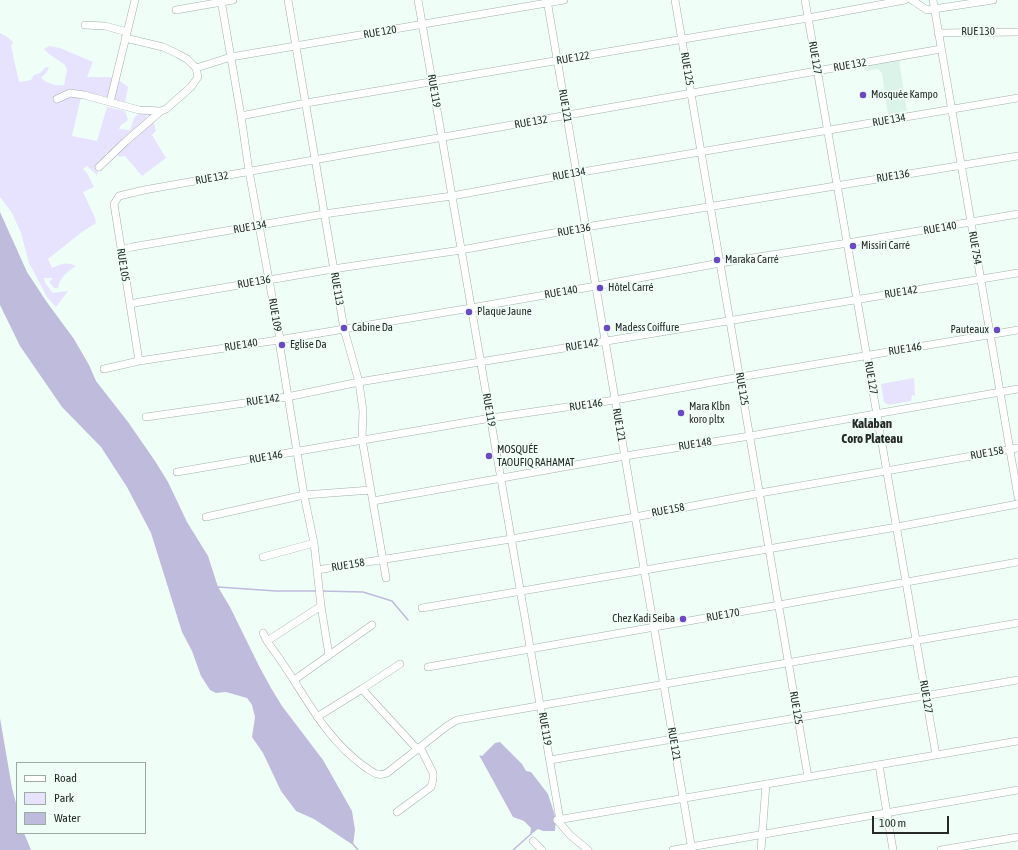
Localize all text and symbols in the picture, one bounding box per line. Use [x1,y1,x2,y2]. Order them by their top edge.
street label: RUE 120 [362,23,398,41]
street label: RUE 130 [961,25,995,39]
street label: RUE 127 [806,40,824,76]
street label: RUE 122 [555,49,591,67]
street label: RUE 125 [678,51,696,87]
street label: RUE 132 [832,56,868,74]
street label: RUE 119 [425,73,443,109]
street label: RUE 121 [556,88,574,124]
place label: Mosquée Kampo [871,88,938,102]
marker: Mosquée Kampo [858,90,868,100]
street label: RUE 134 [871,111,907,129]
street label: RUE 132 [513,113,549,131]
street label: RUE 134 [551,165,587,183]
street label: RUE 136 [875,167,911,185]
street label: RUE 132 [194,169,230,187]
street label: RUE 134 [232,218,268,236]
street label: RUE 140 [922,219,958,237]
street label: RUE 136 [556,221,592,239]
street label: RUE 754 [966,230,984,266]
place label: Missiri Carré [861,239,910,253]
marker: Missiri Carré [848,241,858,251]
street label: RUE 105 [114,247,132,283]
place label: Maraka Carré [725,253,779,267]
marker: Maraka Carré [712,255,722,265]
street label: RUE 113 [328,271,346,307]
street label: RUE 136 [236,273,272,291]
place label: Hôtel Carré [608,281,654,295]
street label: RUE 140 [543,283,579,301]
marker: Hôtel Carré [595,283,605,293]
street label: RUE 142 [883,283,919,301]
street label: RUE 109 [266,297,284,333]
place label: Plaque Jaune [477,305,532,319]
marker: Plaque Jaune [464,307,474,317]
place label: Cabine Da [352,321,393,335]
place label: Madess Coiffure [615,321,679,335]
marker: Cabine Da [339,323,349,333]
marker: Madess Coiffure [602,323,612,333]
place label: Pauteaux [950,323,989,337]
marker: Pauteaux [992,325,1002,335]
street label: RUE 140 [223,336,259,354]
street label: RUE 142 [564,336,600,354]
place label: Eglise Da [290,338,327,352]
marker: Eglise Da [277,340,287,350]
street label: RUE 146 [887,340,923,358]
street label: RUE 127 [862,360,880,396]
street label: RUE 125 [733,371,751,407]
street label: RUE 142 [245,391,281,409]
street label: RUE 119 [480,392,498,428]
street label: RUE 146 [568,396,604,414]
place label: Mara Klbn koro pltx [689,400,730,426]
street label: RUE 121 [610,407,628,443]
marker: Mara Klbn koro pltx [676,408,686,418]
district label: Kalaban Coro Plateau [841,416,903,447]
street label: RUE 148 [677,435,713,453]
place label: MOSQUÉE TAOUFIQ RAHAMAT [497,443,575,469]
street label: RUE 158 [969,444,1005,462]
street label: RUE 146 [248,448,284,466]
marker: MOSQUÉE TAOUFIQ RAHAMAT [484,451,494,461]
street label: RUE 158 [650,500,686,520]
street label: RUE 158 [330,556,366,574]
street label: RUE 170 [705,606,741,624]
place label: Chez Kadi Seiba [612,612,675,626]
marker: Chez Kadi Seiba [678,614,688,624]
street label: RUE 127 [917,679,935,715]
street label: RUE 125 [787,690,805,726]
street label: RUE 119 [536,711,554,747]
street label: RUE 121 [665,726,683,762]
legend [16,762,146,834]
text: Road [54,771,77,785]
text: Park [54,791,74,805]
scale bar [874,808,951,834]
text: Water [54,811,80,825]
text: 100 m [879,816,906,830]

